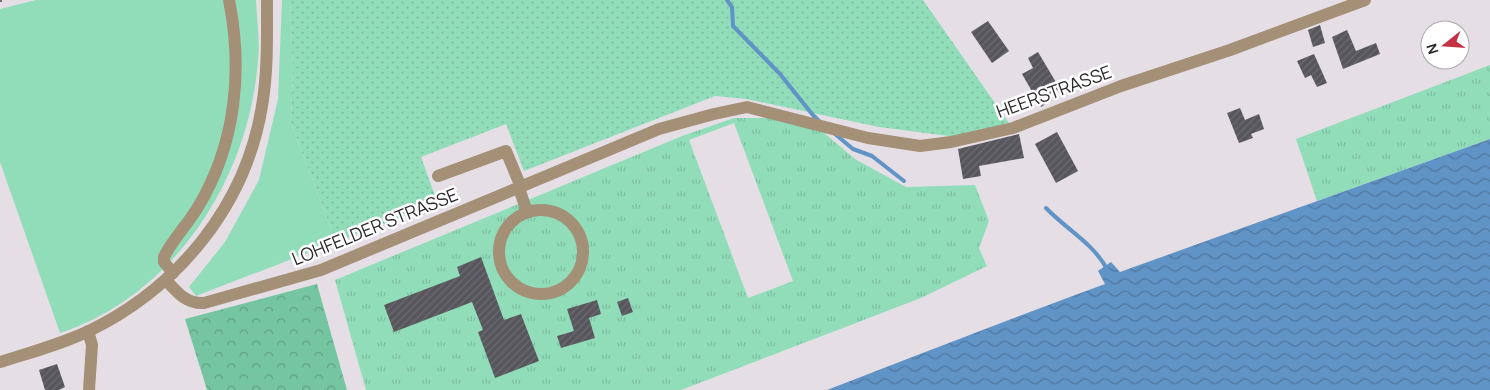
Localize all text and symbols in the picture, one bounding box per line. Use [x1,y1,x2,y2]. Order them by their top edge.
north arrow [1420,20,1470,70]
text: N [1422,41,1443,57]
street label: HEERSTRASSE [993,59,1115,123]
street label: LOHFELDER STRASSE [288,182,461,270]

